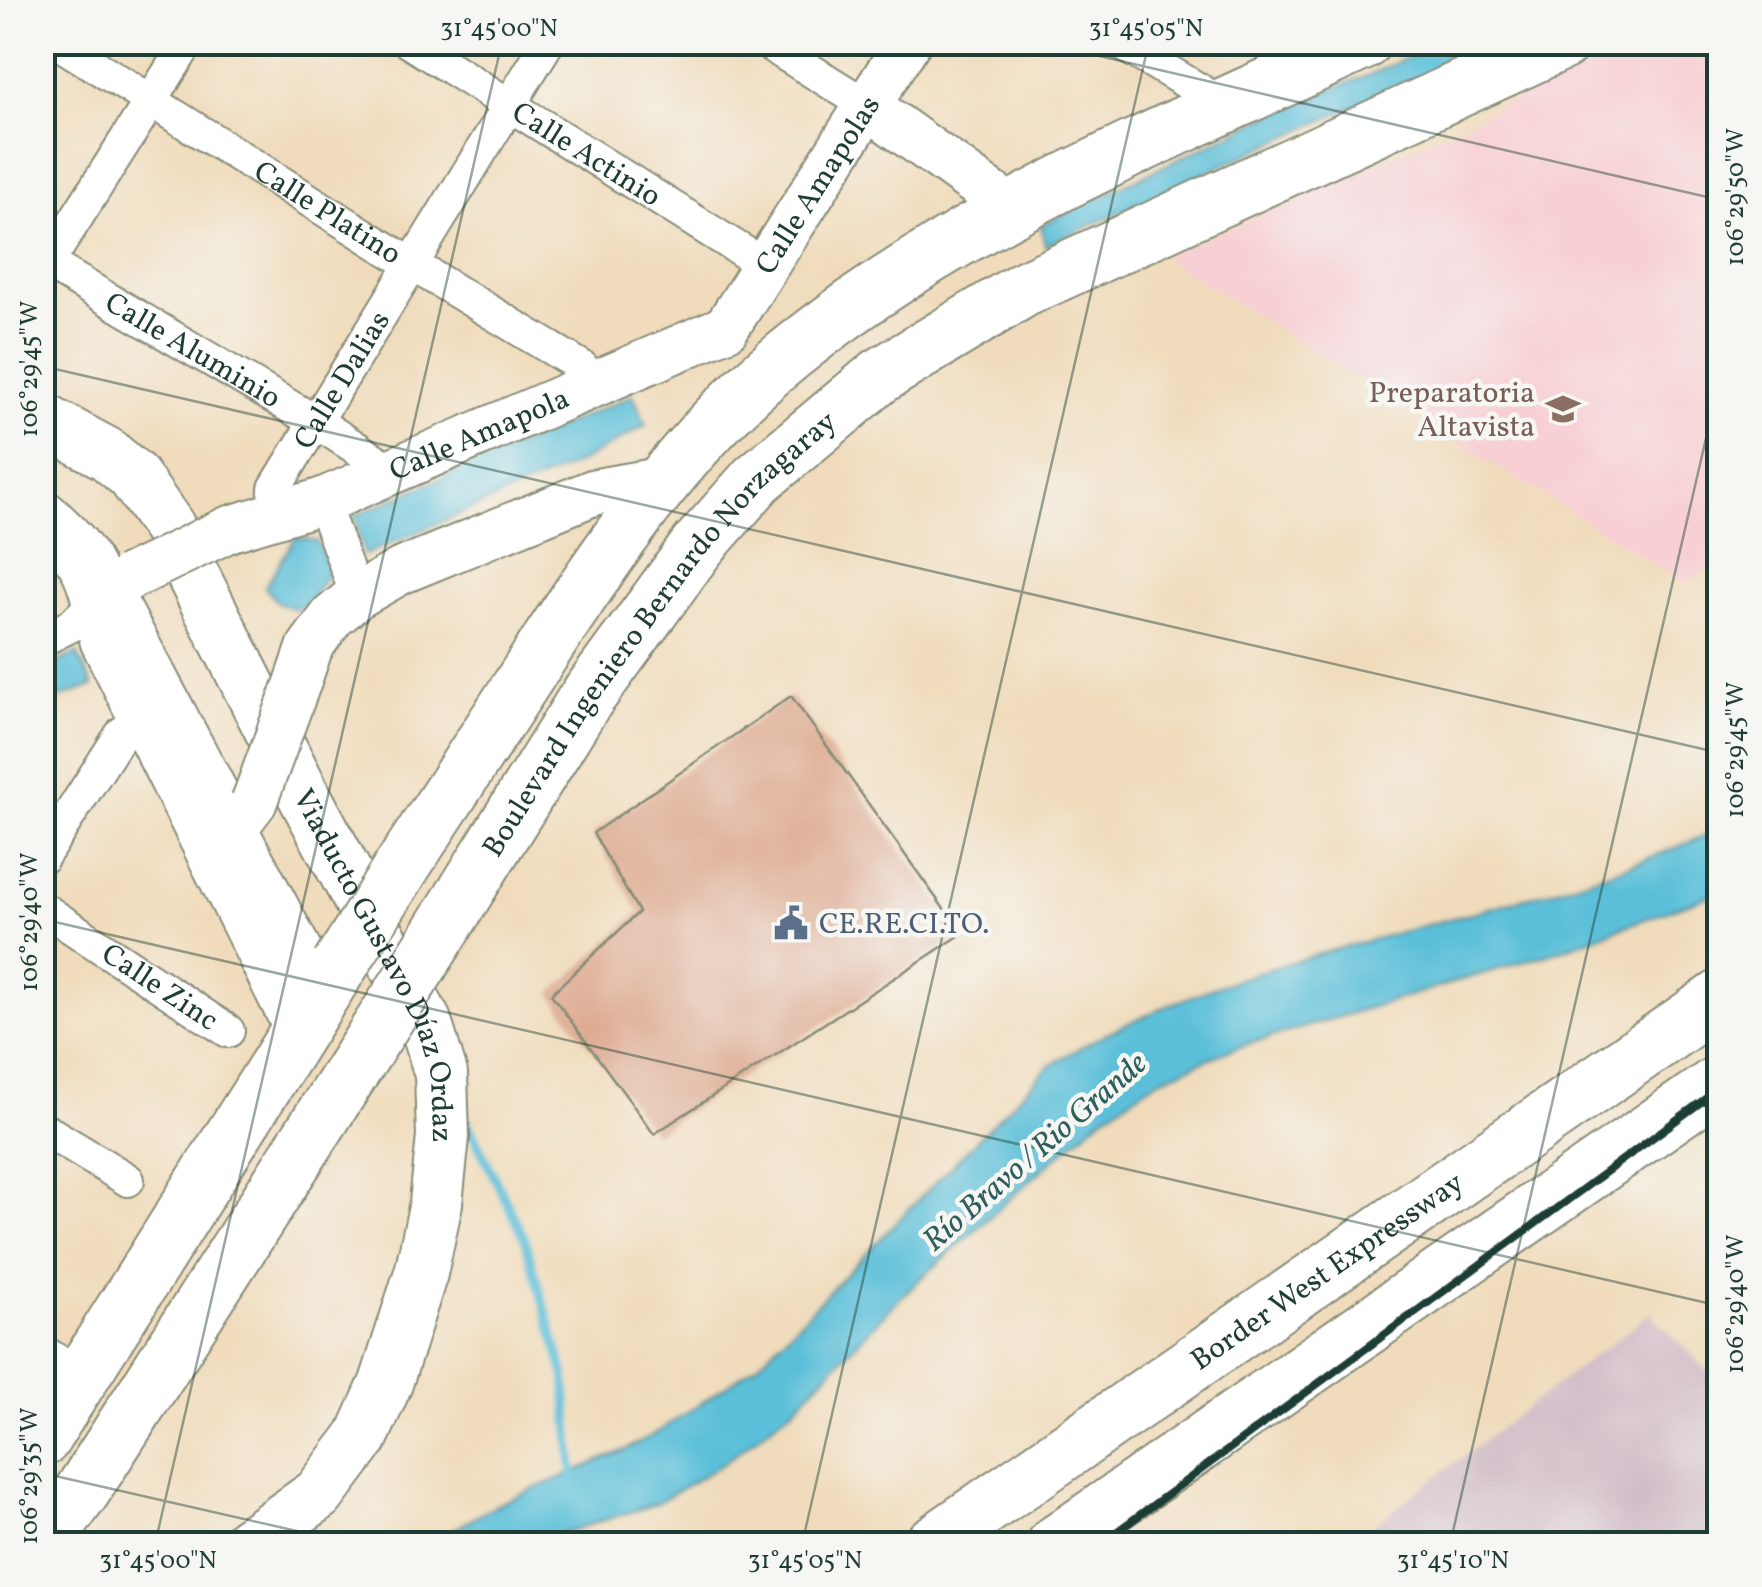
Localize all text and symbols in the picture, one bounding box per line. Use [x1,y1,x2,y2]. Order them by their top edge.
text: 31°45'00"N [440,12,558,47]
text: 31°45'05"N [1089,12,1203,47]
street label: Calle Amapolas [746,88,892,283]
street label: Calle Actinio [503,93,669,218]
text: 106°29'50"W [1719,128,1754,266]
street label: Calle Platino [245,152,409,276]
street label: Calle Aluminio [96,283,288,420]
text: 106°29'45"W [13,301,48,437]
street label: Calle Dalias [285,303,401,458]
place label: Preparatoria Altavista [1369,373,1535,449]
street label: Calle Amapola [383,378,576,493]
school or university icon: Preparatoria Altavista [1544,390,1582,428]
street label: Boulevard Ingeniero Bernardo Norzagaray [473,402,846,866]
text: 106°29'45"W [1719,682,1754,818]
street label: Viaducto Gustavo Díaz Ordaz [281,782,462,1143]
text: 106°29'40"W [13,852,48,992]
public building icon: CE.RE.CI.TO. [772,904,810,942]
place label: CE.RE.CI.TO. [819,904,989,946]
street label: Calle Zinc [93,934,226,1042]
water label: Río Bravo / Rio Grande [914,1043,1158,1263]
street label: Border West Expressway [1183,1163,1473,1382]
text: 106°29'40"W [1719,1234,1754,1374]
text: 106°29'35"W [13,1407,48,1545]
text: 31°45'00"N [99,1544,217,1579]
text: 31°45'05"N [748,1544,862,1579]
text: 31°45'10"N [1397,1544,1509,1579]

